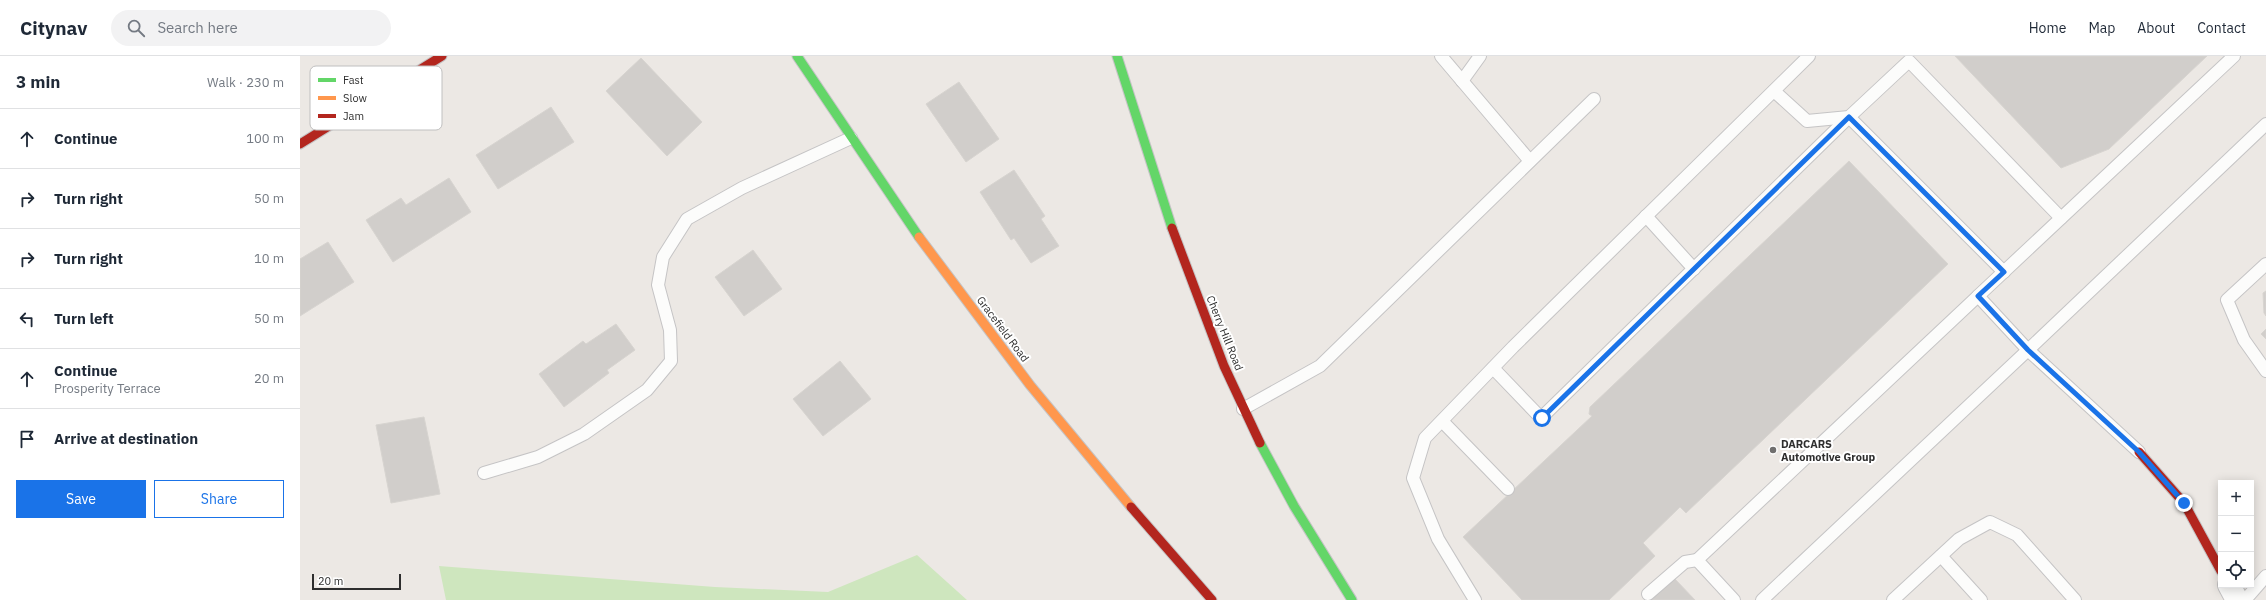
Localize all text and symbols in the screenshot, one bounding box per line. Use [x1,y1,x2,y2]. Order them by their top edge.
search box [111,10,391,46]
text: Citynav [20,16,87,40]
icon: search [125,17,147,39]
text: Search here [157,18,238,37]
text: Home [2029,19,2066,37]
text: Map [2088,19,2115,37]
text: About [2137,19,2175,37]
text: Contact [2197,19,2246,37]
legend [310,66,442,130]
text: 3 min [16,71,60,93]
text: Fast [343,73,364,87]
text: Walk · 230 m [207,74,284,91]
text: Slow [343,91,367,105]
text: Jam [343,109,364,123]
icon: ahead [16,128,38,150]
text: Continue [54,129,118,148]
text: 100 m [246,130,284,147]
icon: right [16,188,38,210]
text: Turn right [54,189,123,208]
text: 50 m [254,190,284,207]
icon: right [16,248,38,270]
text: Turn right [54,249,123,268]
text: 10 m [254,250,284,267]
street label: Gracefield Road [974,293,1032,365]
street label: Cherry Hill Road [1204,293,1246,373]
icon: left [16,308,38,330]
text: Turn left [54,309,114,328]
text: 50 m [254,310,284,327]
text: Continue [54,361,118,380]
icon: ahead [16,368,38,390]
text: 20 m [254,370,284,387]
text: Prosperity Terrace [54,380,161,397]
route start [1533,409,1551,427]
icon: arrive [16,428,38,450]
text: Arrive at destination [54,429,198,448]
place label: DARCARS Automotive Group [1781,437,1875,464]
marker: DARCARS Automotive Group [1768,445,1778,455]
button: Save [16,480,146,518]
button: Share [154,480,284,518]
map controls [2218,480,2254,588]
button: + [2218,480,2254,516]
route end [2175,494,2193,512]
button: − [2218,516,2254,552]
button: locate [2218,552,2254,588]
scale bar [312,572,401,591]
text: 20 m [318,574,343,588]

